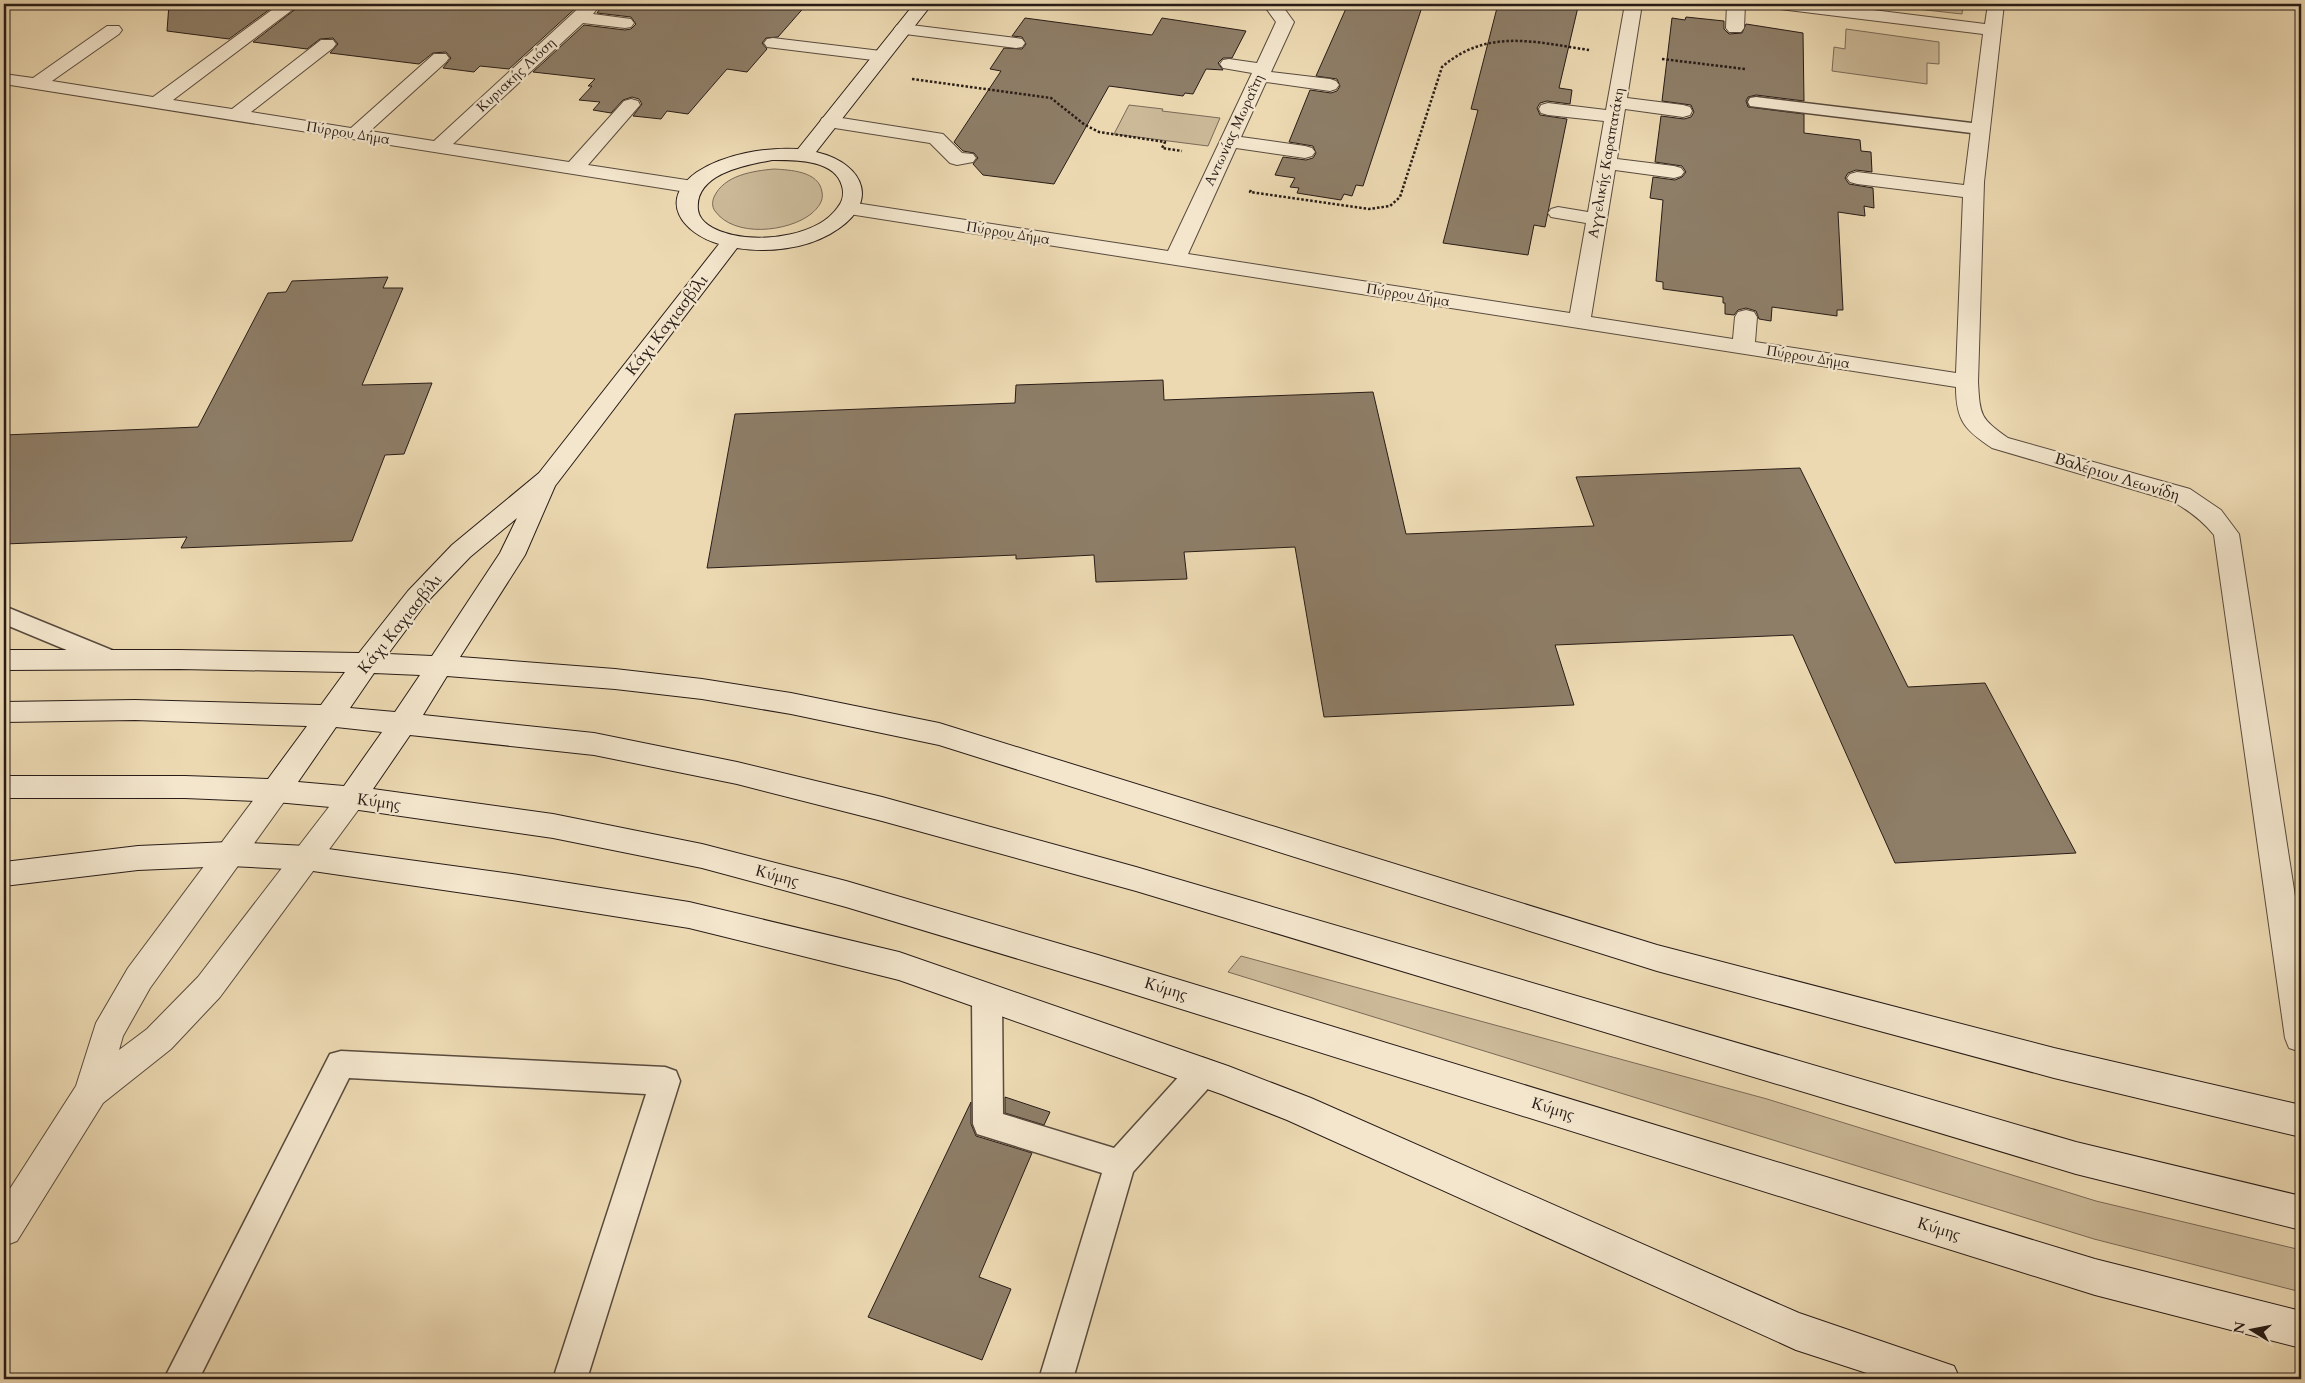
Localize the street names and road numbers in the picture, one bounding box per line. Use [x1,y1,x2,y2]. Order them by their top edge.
street label: Κυριακής Λιόση [472,34,560,116]
street label: Αντωνίας Μωραΐτη [1200,71,1268,189]
street label: Αγγελικής Καραπατάκη [1583,86,1629,240]
street label: Πύρρου Δήμα [305,117,392,149]
street label: Πύρρου Δήμα [965,217,1052,249]
street label: Κάχι Καχιασβίλι [621,270,713,380]
street label: Πύρρου Δήμα [1365,279,1452,311]
street label: Πύρρου Δήμα [1765,341,1852,373]
street label: Βαλέριου Λεωνίδη [2052,448,2182,506]
street label: Κάχι Καχιασβίλι [353,569,447,679]
street label: Κύμης [356,788,403,816]
street label: Κύμης [753,860,801,892]
street label: Κύμης [1142,972,1190,1006]
street label: Κύμης [1529,1092,1577,1126]
street label: Κύμης [1915,1212,1963,1246]

